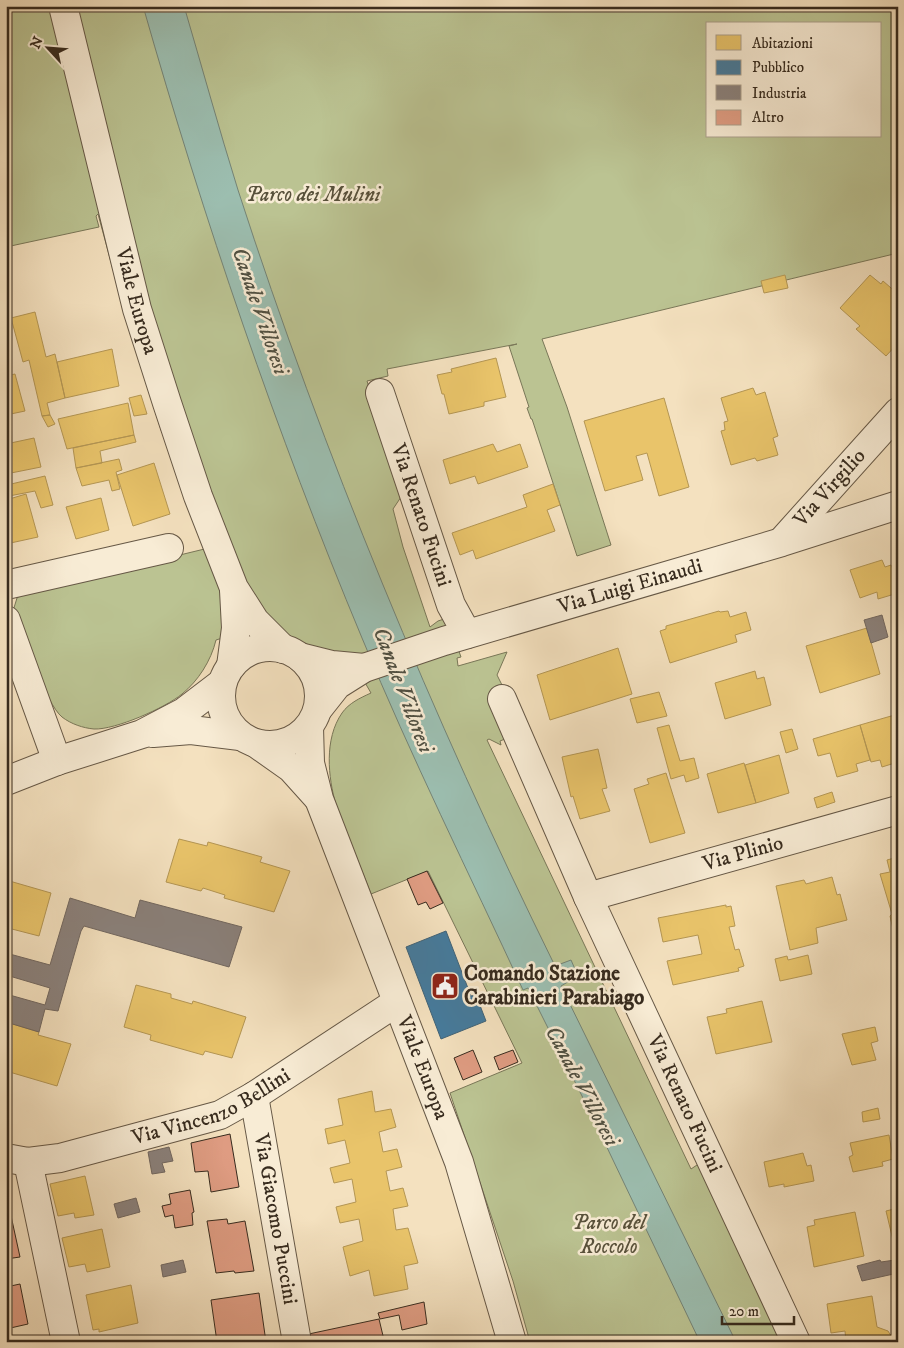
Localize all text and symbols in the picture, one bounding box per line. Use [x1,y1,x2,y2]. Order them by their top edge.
north arrow [22,22,72,72]
legend [706,22,882,138]
text: N [27,33,48,52]
text: Abitazioni [752,34,813,53]
text: Pubblico [752,58,804,77]
text: Industria [752,84,807,103]
text: Altro [752,108,784,127]
park label: Parco dei Mulini [246,182,382,208]
street label: Viale Europa [109,244,164,358]
water label: Canale Villoresi [226,244,295,379]
street label: Via Renato Fucini [385,439,457,590]
street label: Via Virgilio [787,444,872,533]
street label: Via Luigi Einaudi [554,553,705,620]
water label: Canale Villoresi [367,623,440,758]
street label: Via Plinio [699,830,786,877]
place label: Comando Stazione Carabinieri Parabiago [464,961,644,1011]
public building icon: Comando Stazione Carabinieri Parabiago [430,971,460,1001]
street label: Viale Europa [390,1011,454,1123]
water label: Canale Villoresi [539,1021,626,1152]
street label: Via Renato Fucini [641,1030,728,1177]
street label: Via Vincenzo Bellini [128,1063,295,1151]
street label: Via Giacomo Puccini [248,1131,303,1307]
park label: Parco del Roccolo [572,1210,648,1260]
scale bar [722,1293,794,1325]
text: 20 m [729,1302,759,1321]

